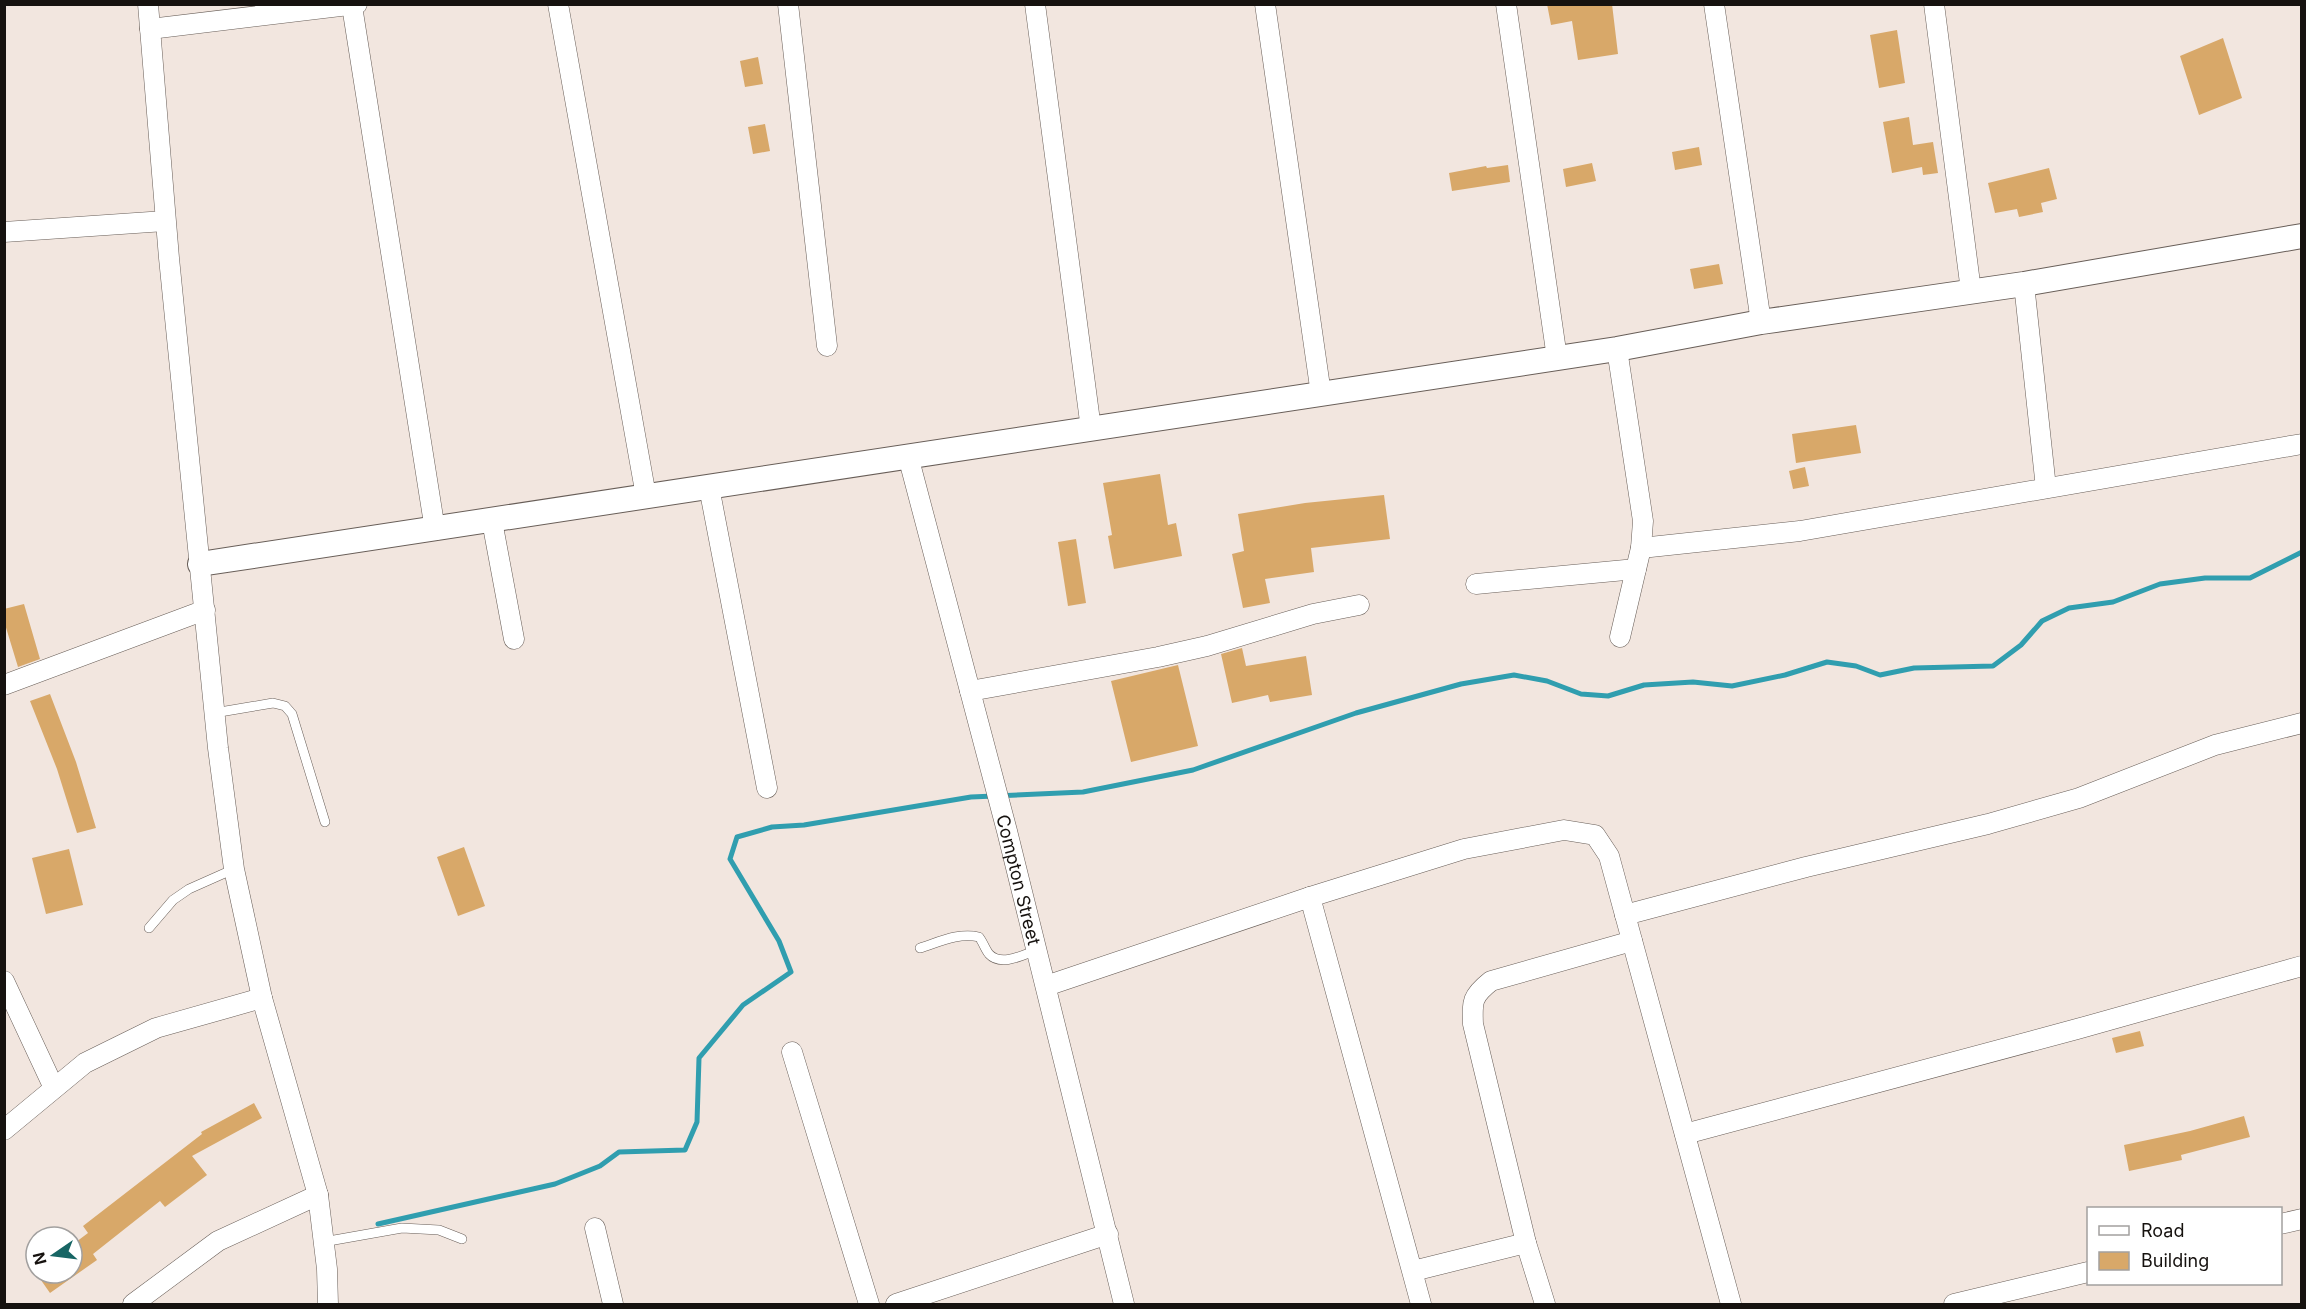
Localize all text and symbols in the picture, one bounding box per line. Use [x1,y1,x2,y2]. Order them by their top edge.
street label: Compton Street [993,812,1045,947]
legend [2087,1207,2282,1285]
text: Road [2141,1220,2184,1241]
north arrow [24,1225,84,1285]
text: N [28,1250,51,1267]
text: Building [2141,1250,2209,1271]

